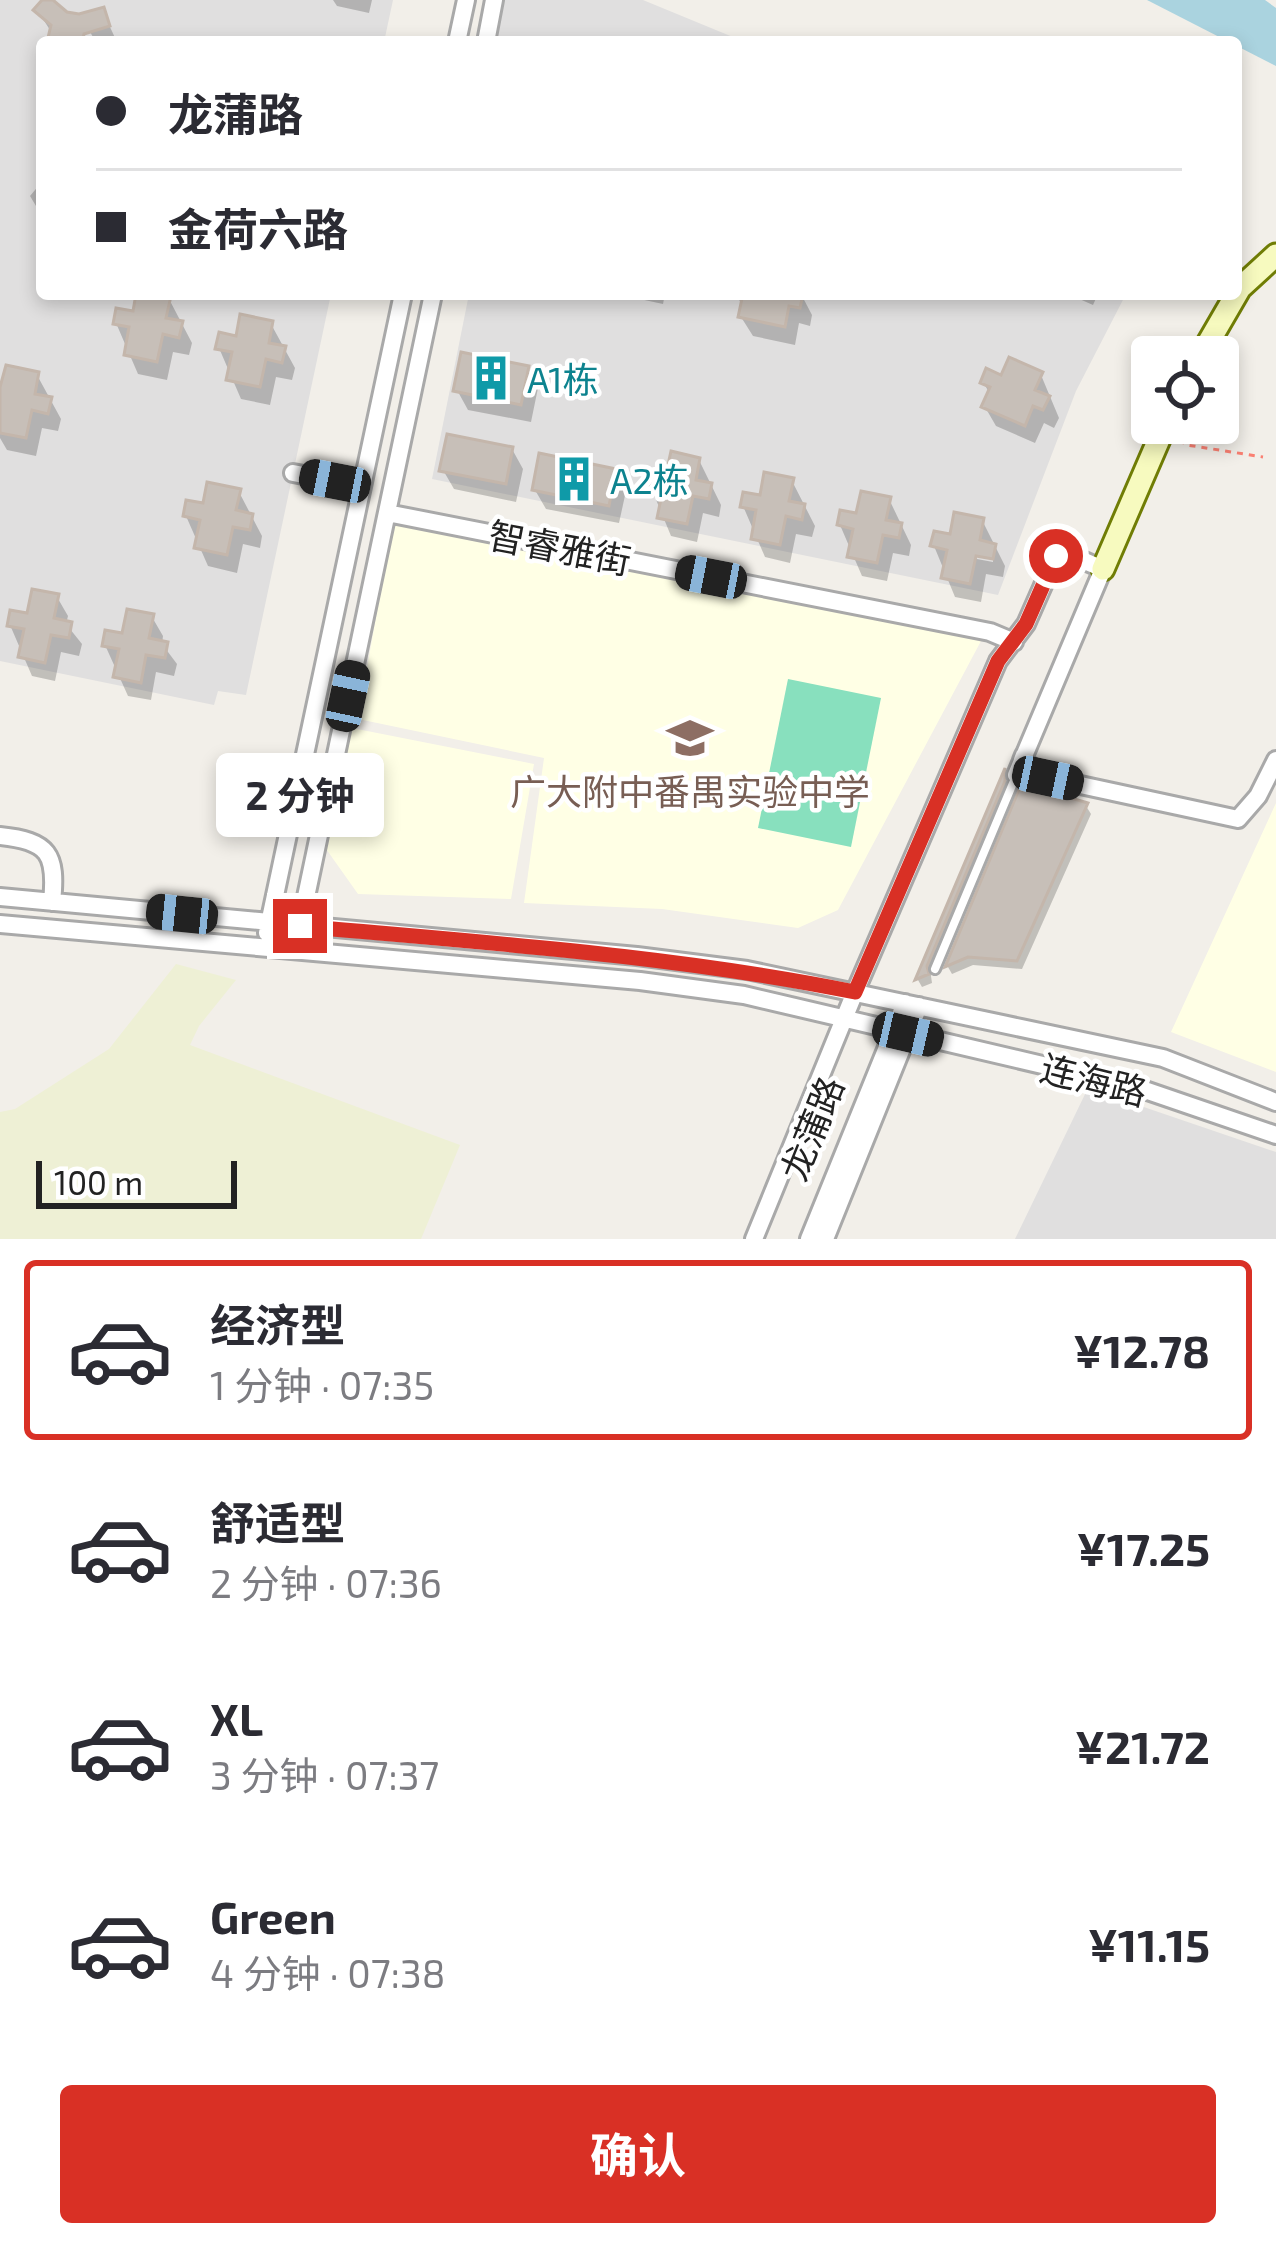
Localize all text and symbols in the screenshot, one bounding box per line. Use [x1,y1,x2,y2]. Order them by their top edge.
text: 龙蒲路 [168,86,303,140]
text: 金荷六路 [168,201,348,255]
map controls [1131,336,1239,444]
button: locate [1131,336,1239,444]
building icon: A1栋 [466,353,516,403]
place label: A1栋 [527,357,599,400]
building icon: A2栋 [549,454,599,504]
car [296,456,374,506]
place label: A2栋 [610,458,689,501]
street label: 智睿雅街 [485,512,635,582]
route start [1029,529,1083,583]
car [672,552,750,602]
car [323,657,373,735]
school or university icon: 广大附中番禺实验中学 [665,713,715,763]
callout: 2 分钟 [216,752,384,836]
car [1009,753,1087,803]
place label: 广大附中番禺实验中学 [510,769,870,812]
text: 2 分钟 [245,771,355,818]
car [144,892,220,936]
route end [273,899,327,953]
car [869,1008,947,1060]
street label: 连海路 [1036,1045,1152,1113]
street label: 龙蒲路 [771,1070,851,1186]
scale bar [36,1155,237,1208]
text: 100 m [54,1162,143,1202]
icon: car [66,1296,174,1404]
text: 经济型 [210,1297,345,1351]
text: ¥12.78 [1073,1323,1210,1377]
text: 1 分钟 · 07:35 [210,1361,434,1408]
icon: car [66,1494,174,1602]
text: 舒适型 [210,1495,345,1549]
text: ¥17.25 [1077,1521,1210,1575]
text: 2 分钟 · 07:36 [210,1559,442,1606]
text: XL [210,1691,263,1745]
icon: car [66,1692,174,1800]
text: ¥21.72 [1075,1719,1210,1773]
text: 3 分钟 · 07:37 [210,1751,439,1798]
text: Green [210,1889,336,1943]
icon: car [66,1890,174,1998]
text: ¥11.15 [1088,1917,1210,1971]
text: 4 分钟 · 07:38 [210,1949,445,1996]
button: 确认 [60,2085,1216,2223]

